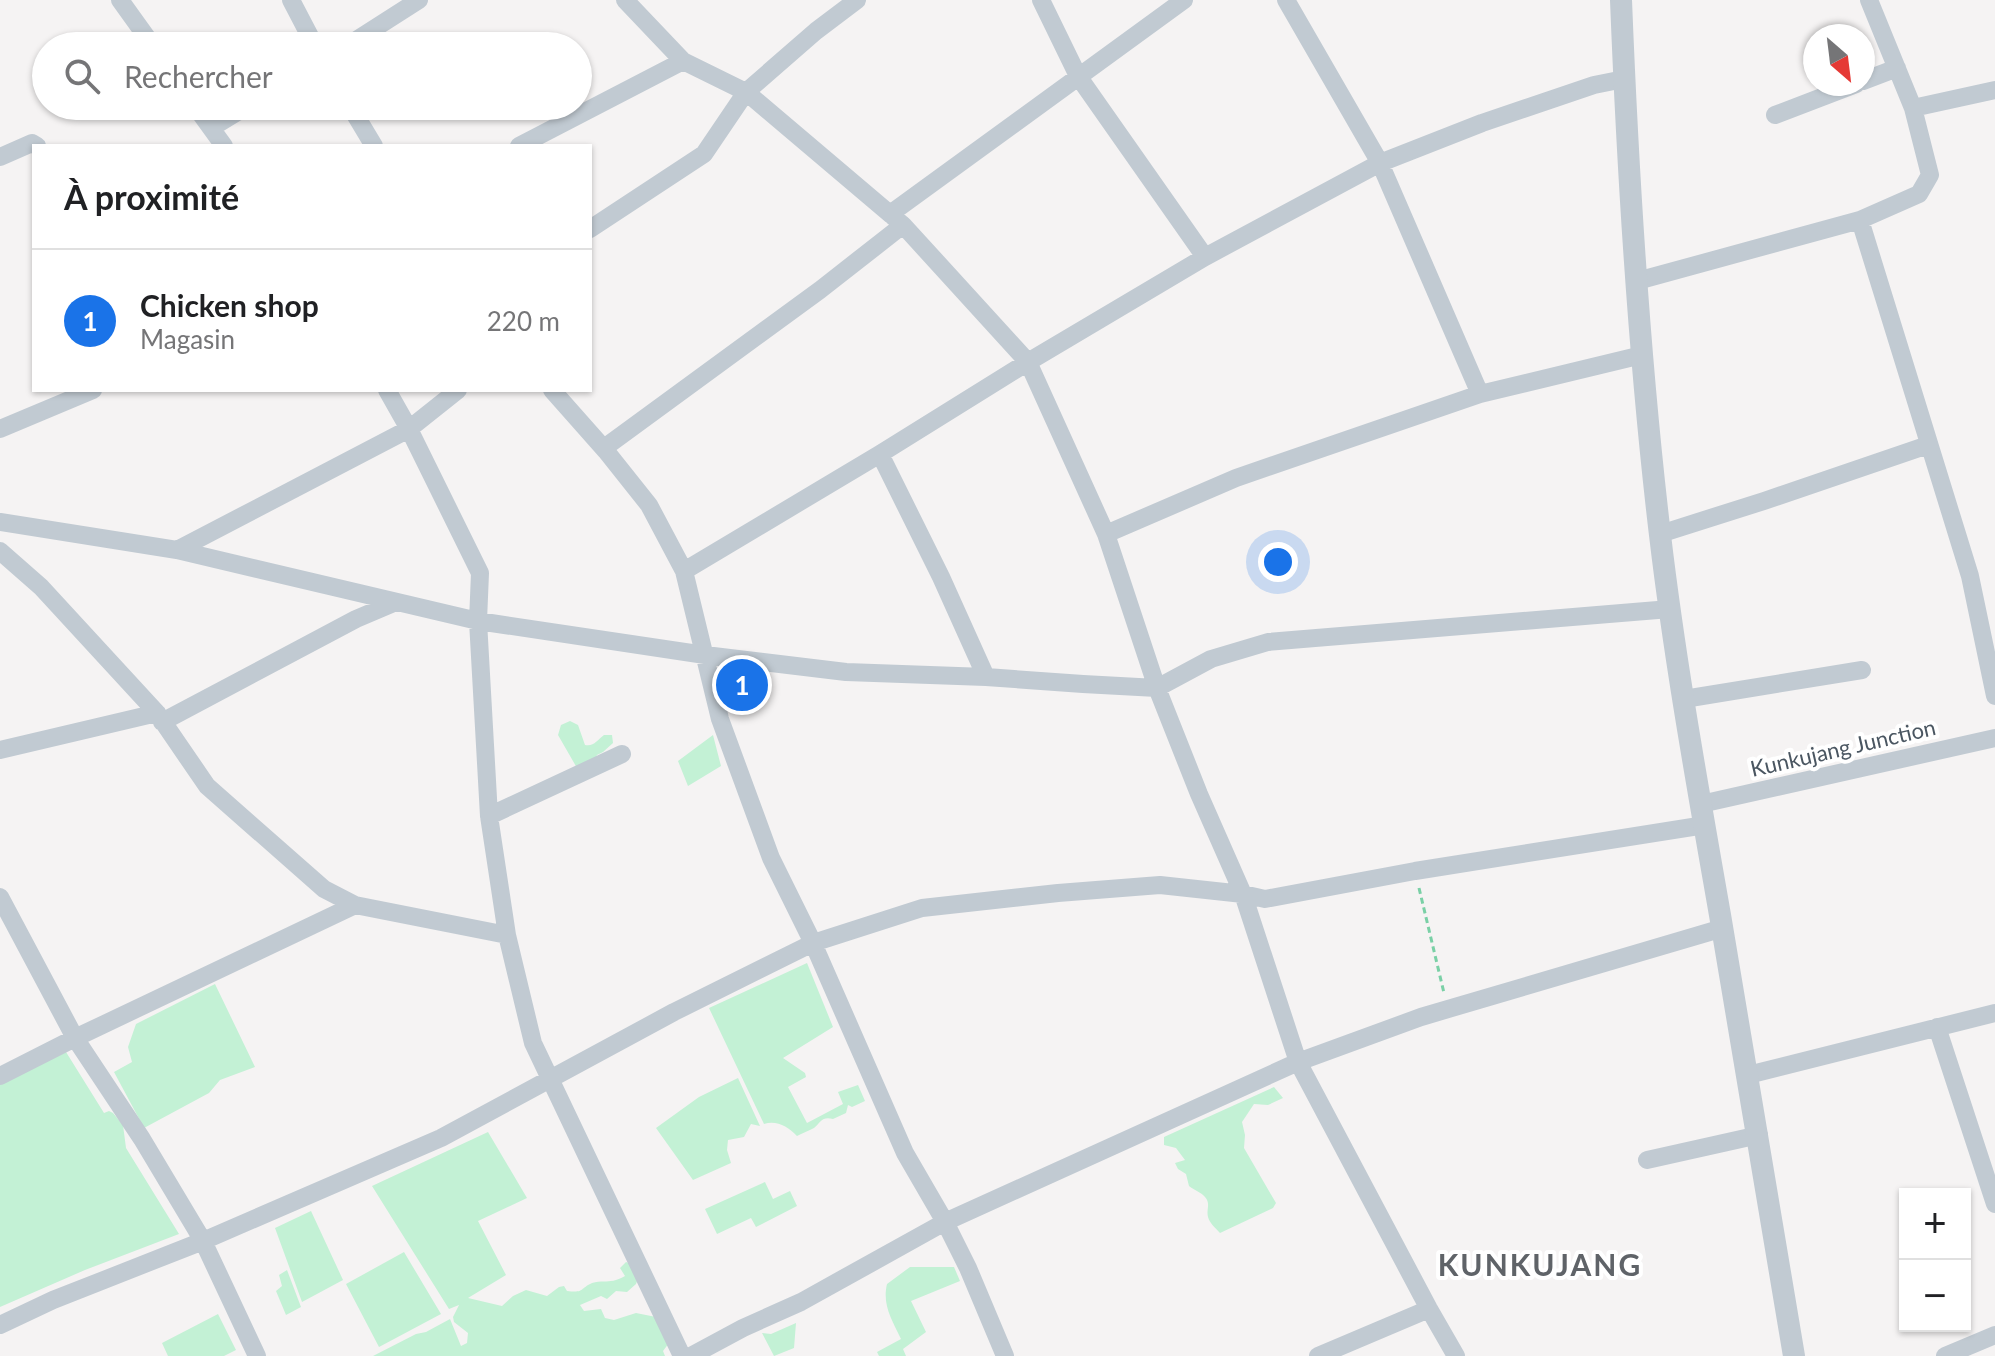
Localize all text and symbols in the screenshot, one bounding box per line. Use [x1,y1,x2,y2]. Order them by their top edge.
north arrow [1803,24,1875,96]
search box [32,32,592,120]
icon: search [60,54,104,98]
text: Rechercher [124,58,273,94]
text: À proximité [64,176,239,217]
text: Chicken shop [140,287,319,323]
text: 1 [82,305,98,337]
text: 220 m [487,305,560,337]
text: Magasin [140,323,235,355]
your location [1258,542,1298,582]
pin: 1 [716,655,768,715]
street label: Kunkujang Junction [1748,713,1938,782]
map controls [1899,1188,1971,1332]
button: + [1899,1188,1971,1260]
district label: KUNKUJANG [1438,1246,1642,1282]
button: − [1899,1260,1971,1332]

